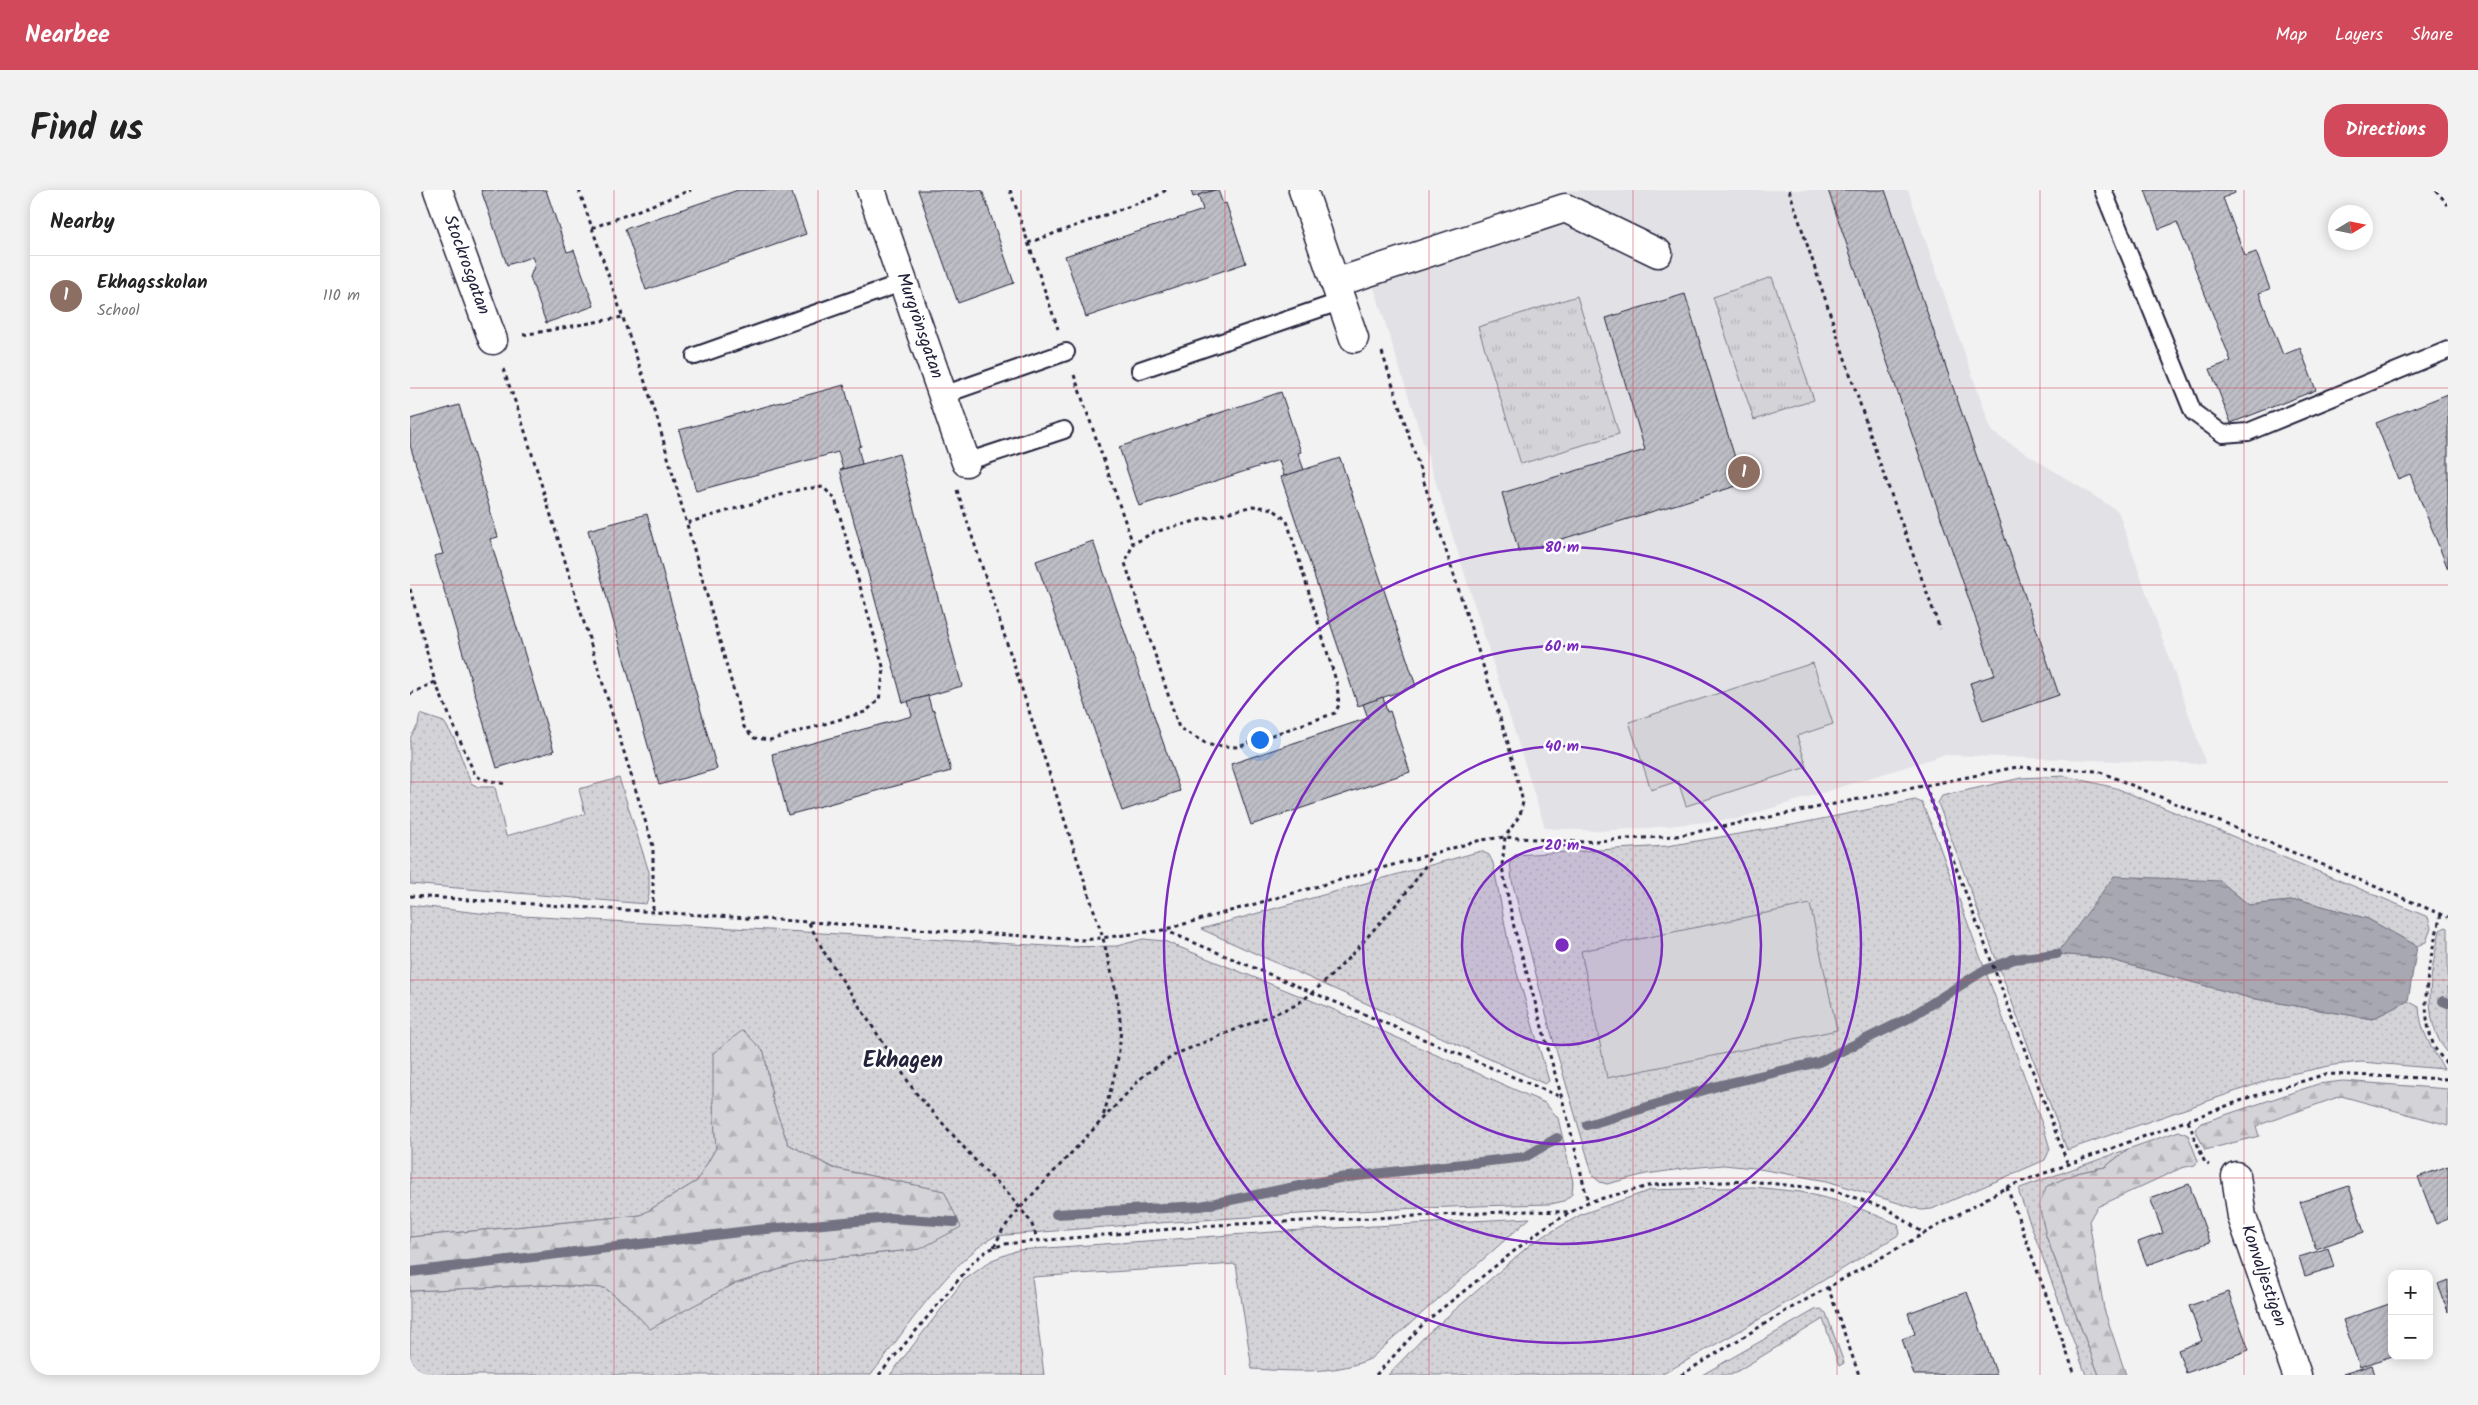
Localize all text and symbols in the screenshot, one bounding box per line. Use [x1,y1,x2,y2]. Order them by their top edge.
text: Nearbee [25,16,110,55]
text: Map [2276,21,2307,50]
text: Layers [2335,21,2383,50]
text: Share [2411,21,2453,50]
text: Find us [30,102,143,158]
button: Directions [2324,104,2448,157]
north arrow [2328,205,2373,250]
text: Nearby [50,206,115,239]
street label: Stockrosgatan [434,211,498,319]
text: Ekhagsskolan [97,268,207,298]
street label: Murgrönsgatan [887,269,951,383]
text: 1 [64,283,68,308]
text: 110 m [323,283,360,308]
text: School [97,298,140,323]
pin: 1 [1728,453,1760,491]
text: 80 m [1545,536,1579,560]
text: 60 m [1545,635,1579,659]
your location [1247,727,1273,753]
text: 40 m [1545,735,1579,759]
text: 20 m [1545,834,1579,858]
centre of rings [1553,936,1571,954]
district label: Ekhagen [863,1044,943,1079]
street label: Konvaljestigen [2232,1221,2294,1331]
map controls [2388,1270,2433,1360]
button: + [2388,1270,2433,1315]
button: − [2388,1315,2433,1360]

